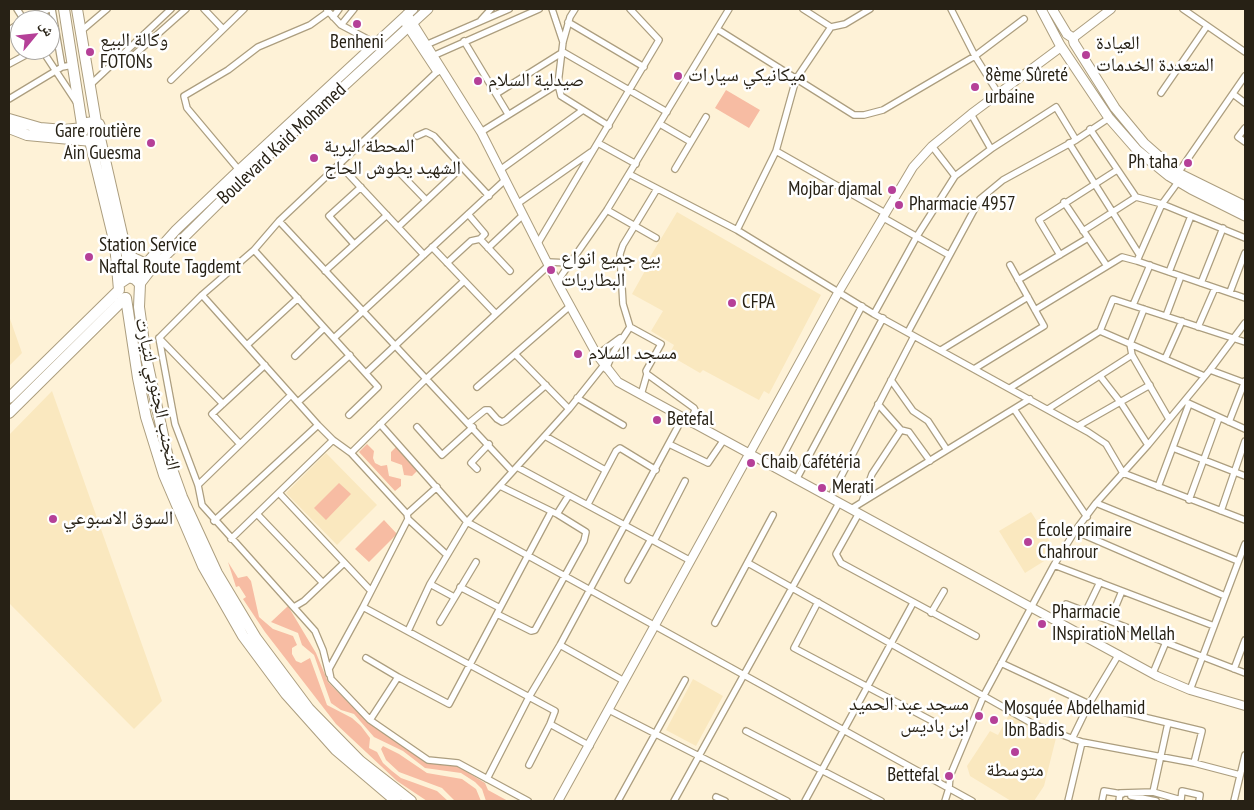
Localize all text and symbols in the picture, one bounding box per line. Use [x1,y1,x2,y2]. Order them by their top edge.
north arrow [10,10,60,60]
text: ش [36,18,59,39]
marker: Benheni [351,18,363,30]
place label: وكالة البيع FOTONs [100,30,168,74]
place label: Benheni [330,32,384,54]
place label: العيادة المتعددة الخدمات [1096,33,1214,77]
marker: وكالة البيع FOTONs [84,46,96,58]
marker: العيادة المتعددة الخدمات [1080,49,1092,61]
place label: ميكانيكي سيارات [688,65,806,87]
place label: 8ème Sûreté urbaine [985,65,1068,109]
place label: صيدلية السلام [488,70,584,92]
marker: ميكانيكي سيارات [672,70,684,82]
marker: صيدلية السلام [472,75,484,87]
street label: Boulevard Kaid Mohamed [213,79,351,209]
marker: 8ème Sûreté urbaine [969,81,981,93]
place label: Gare routière Ain Guesma [55,121,141,165]
place label: المحطة البرية الشهيد يطوش الحاج [324,136,461,180]
marker: Gare routière Ain Guesma [145,137,157,149]
marker: المحطة البرية الشهيد يطوش الحاج [308,152,320,164]
place label: Ph taha [1128,152,1178,174]
marker: Ph taha [1182,157,1194,169]
place label: Mojbar djamal [788,179,882,201]
marker: Mojbar djamal [886,184,898,196]
place label: Pharmacie 4957 [909,194,1016,216]
marker: Pharmacie 4957 [893,199,905,211]
place label: Station Service Naftal Route Tagdemt [99,235,241,279]
place label: بيع جميع انواع البطاريات [561,248,661,292]
marker: Station Service Naftal Route Tagdemt [83,251,95,263]
marker: بيع جميع انواع البطاريات [545,264,557,276]
place label: CFPA [742,292,775,314]
marker: CFPA [726,297,738,309]
street label: التجنب الجنوبي لتيارت [130,316,184,472]
place label: مسجد السلام [588,343,677,365]
marker: مسجد السلام [572,348,584,360]
place label: Betefal [667,409,714,431]
marker: Betefal [651,414,663,426]
place label: Chaib Cafétéria [761,452,861,474]
marker: Chaib Cafétéria [745,457,757,469]
place label: Merati [832,477,874,499]
marker: Merati [816,482,828,494]
place label: السوق الاسبوعي [63,508,173,530]
marker: السوق الاسبوعي [47,513,59,525]
place label: École primaire Chahrour [1038,520,1132,564]
marker: École primaire Chahrour [1022,536,1034,548]
place label: Pharmacie INspiratioN Mellah [1052,602,1175,646]
marker: Pharmacie INspiratioN Mellah [1036,618,1048,630]
place label: مسجد عبد الحميد ابن باديس [849,694,969,738]
place label: Mosquée Abdelhamid Ibn Badis [1004,698,1145,742]
marker: مسجد عبد الحميد ابن باديس [973,710,985,722]
marker: Mosquée Abdelhamid Ibn Badis [988,714,1000,726]
marker: متوسطة [1009,746,1021,758]
place label: متوسطة [986,760,1044,782]
place label: Bettefal [887,765,939,787]
marker: Bettefal [943,770,955,782]

